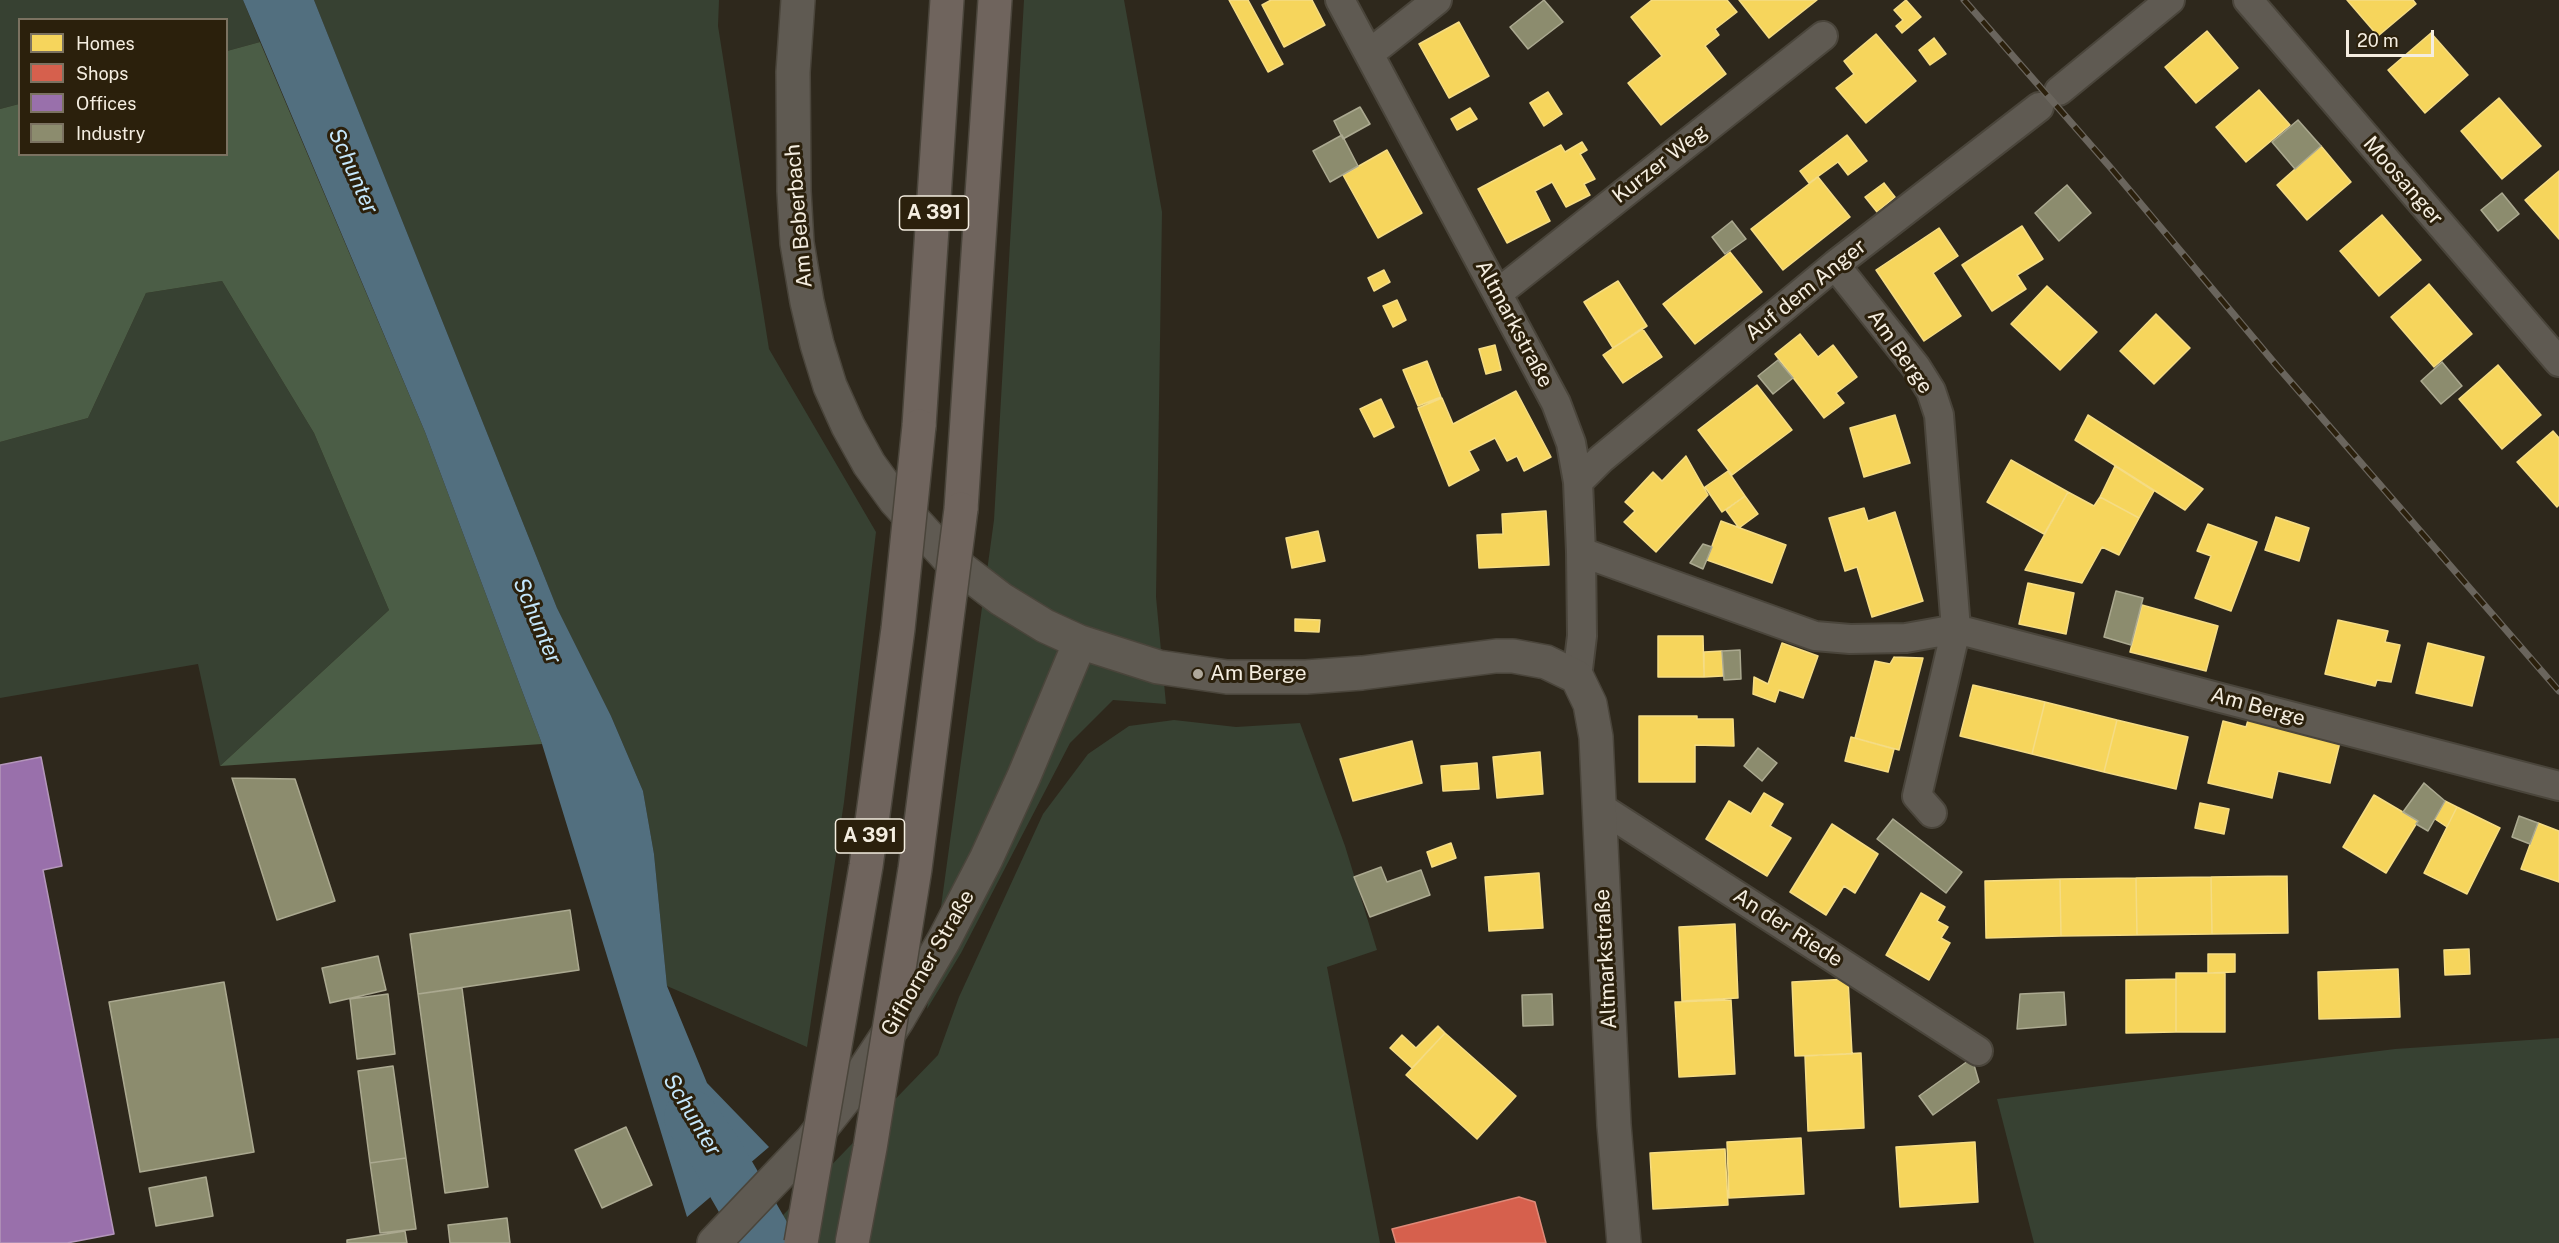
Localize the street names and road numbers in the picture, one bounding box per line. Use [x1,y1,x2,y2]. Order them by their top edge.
street label: Kurzer Weg [1607,119,1713,209]
street label: Moosanger [2358,131,2448,231]
street label: Am Beberbach [780,143,818,289]
road number: A 391 [900,196,968,230]
street label: Auf dem Anger [1741,234,1871,346]
street label: Altmarkstraße [1470,256,1558,392]
street label: Am Berge [1862,305,1938,399]
street label: Am Berge [2208,682,2308,732]
road number: A 391 [836,819,904,853]
street label: An der Riede [1729,883,1847,973]
street label: Gifhorner Straße [876,886,980,1040]
street label: Altmarkstraße [1590,888,1622,1030]

